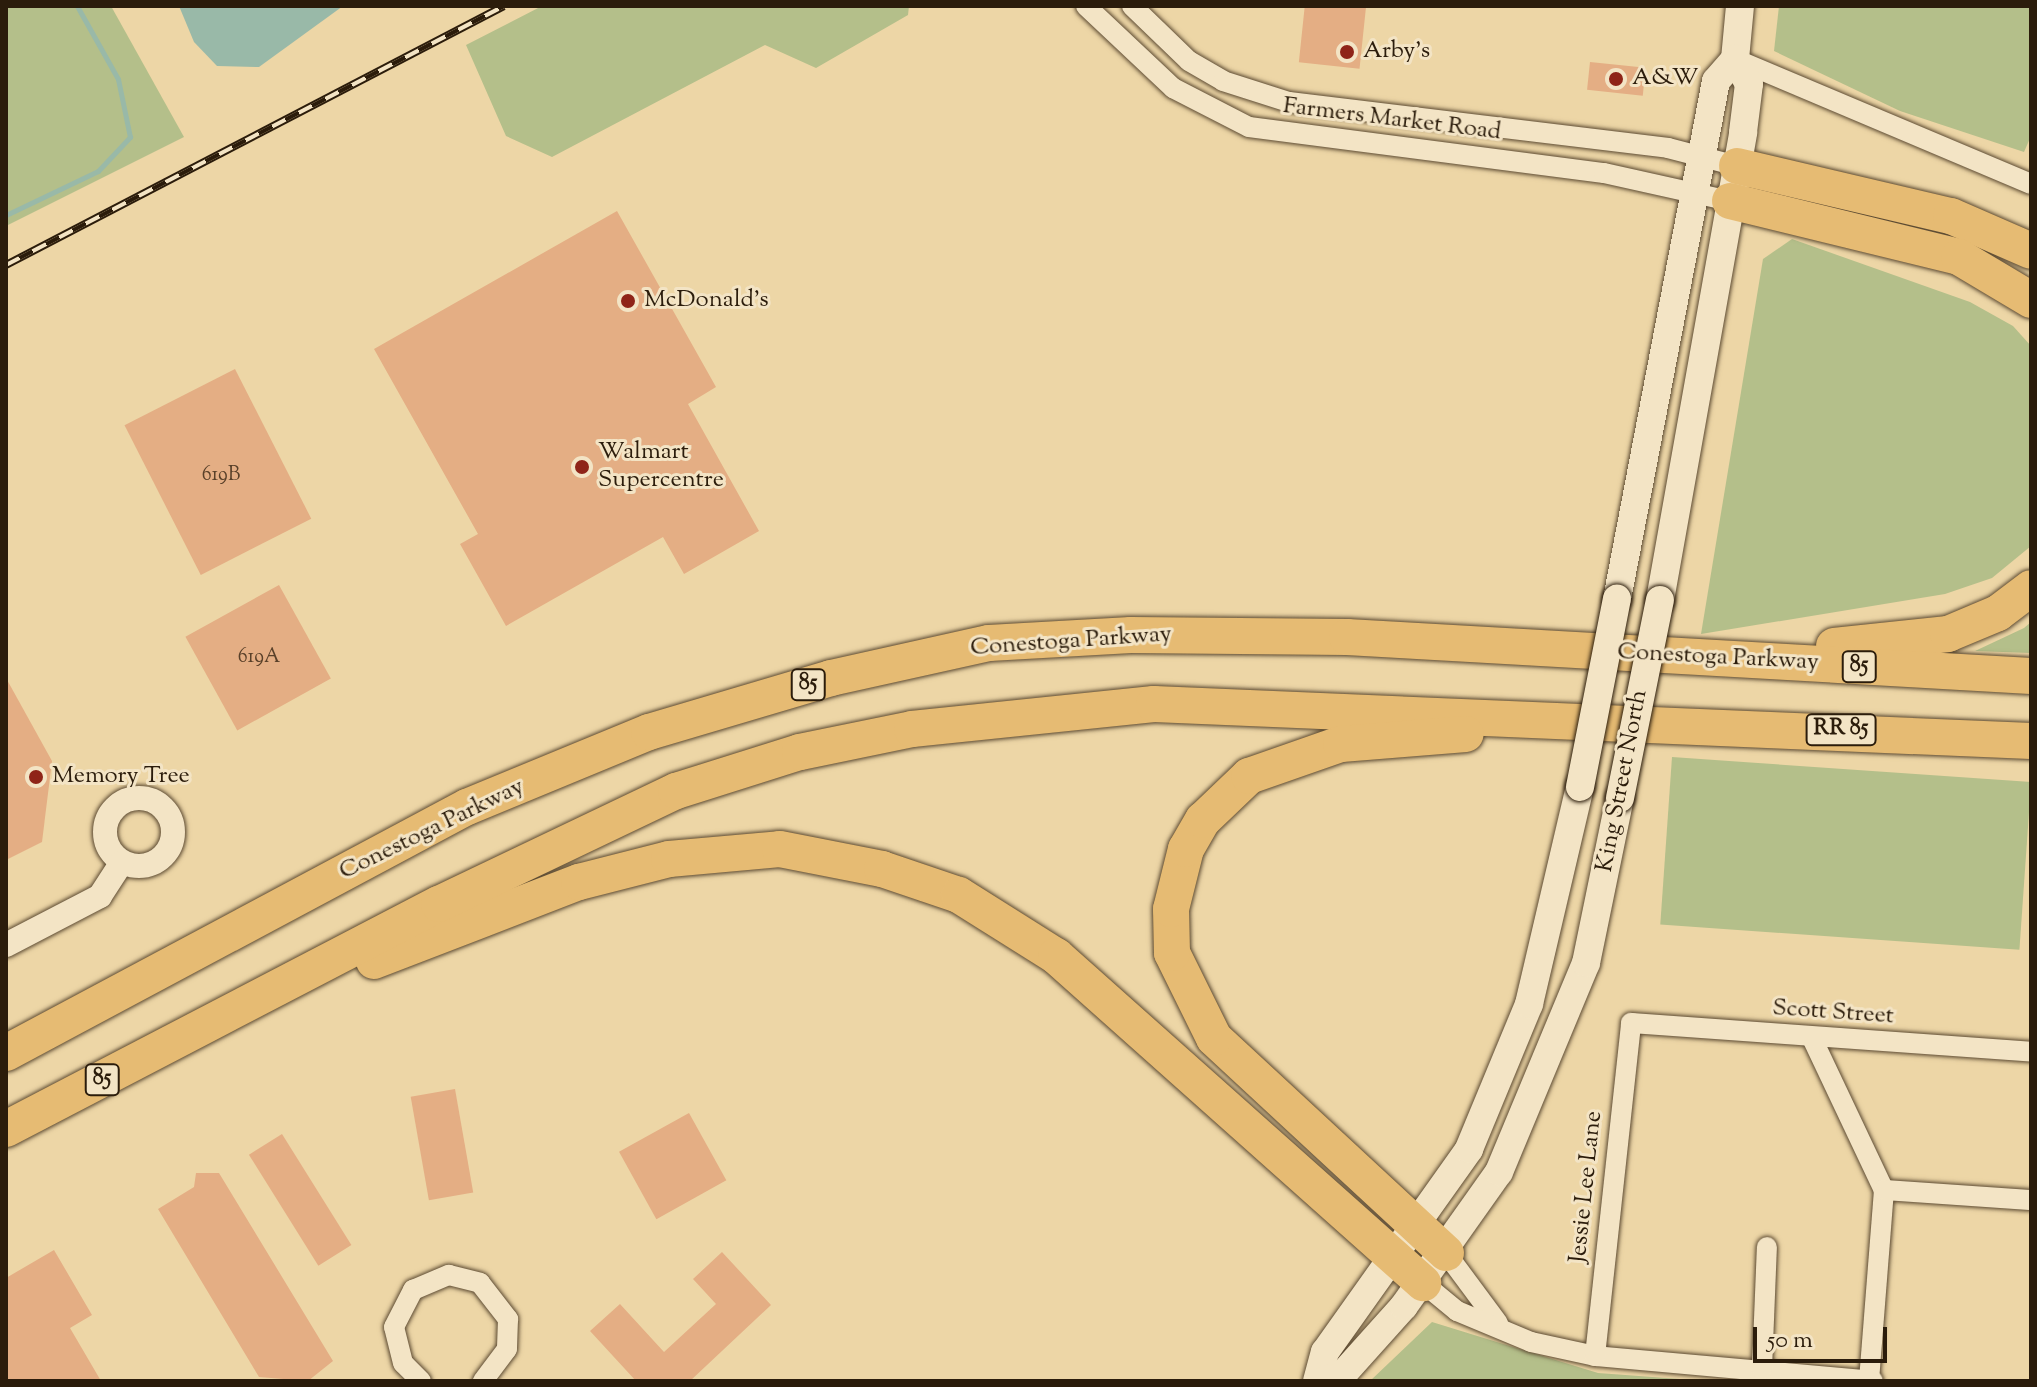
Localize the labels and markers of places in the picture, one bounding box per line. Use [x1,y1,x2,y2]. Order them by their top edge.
place label: Arby's [1363,38,1430,66]
marker: Arby's [1338,43,1356,61]
place label: A&W [1632,65,1698,93]
marker: A&W [1607,70,1625,88]
place label: McDonald's [644,287,769,315]
marker: McDonald's [619,292,637,310]
place label: Walmart Supercentre [598,439,724,495]
marker: Walmart Supercentre [573,458,591,476]
place label: Memory Tree [52,763,190,791]
marker: Memory Tree [27,768,45,786]

